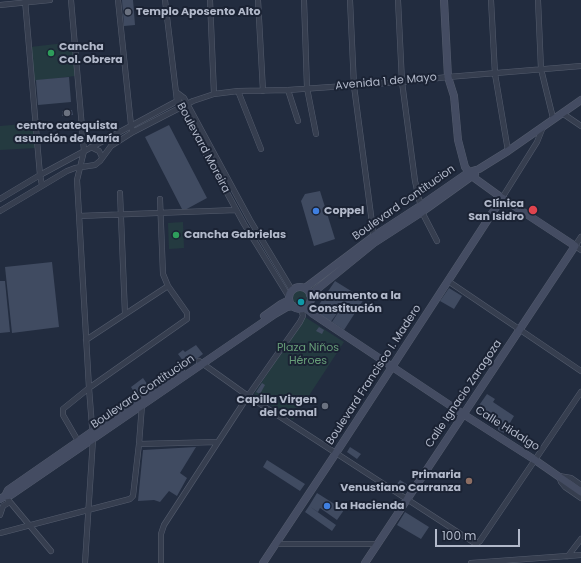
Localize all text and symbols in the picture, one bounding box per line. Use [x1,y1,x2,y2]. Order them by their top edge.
place label: Templo Aposento Alto [136,5,261,19]
marker: Templo Aposento Alto [123,7,133,17]
place label: Cancha Col. Obrera [59,40,123,66]
marker: Cancha Col. Obrera [46,48,56,58]
street label: Avenida 1 de Mayo [335,71,437,93]
street label: Boulevard Moreira [174,101,232,195]
marker: centro catequista asunción de María [62,108,72,118]
place label: centro catequista asunción de María [15,119,119,145]
street label: Boulevard Contitucion [350,163,458,243]
place label: Clínica San Isidro [468,197,524,223]
place label: Coppel [324,204,364,218]
marker: Clínica San Isidro [527,204,539,216]
marker: Coppel [311,206,321,216]
place label: Cancha Gabrielas [184,228,286,242]
marker: Cancha Gabrielas [171,230,181,240]
place label: Monumento a la Constitución [309,289,401,315]
marker: Monumento a la Constitución [296,297,306,307]
street label: Boulevard Francisco I. Madero [324,302,424,448]
street label: Calle Ignacio Zaragoza [423,338,505,450]
park label: Plaza Niños Héroes [277,341,339,367]
street label: Boulevard Contitucion [89,352,197,432]
place label: Capilla Virgen del Comal [237,393,317,419]
marker: Capilla Virgen del Comal [320,401,330,411]
street label: Calle Hidalgo [472,404,542,454]
place label: Primaria Venustiano Carranza [340,468,461,494]
marker: Primaria Venustiano Carranza [464,476,474,486]
place label: La Hacienda [335,499,405,513]
marker: La Hacienda [322,501,332,511]
scale bar [437,521,522,547]
text: 100 m [442,527,476,544]

